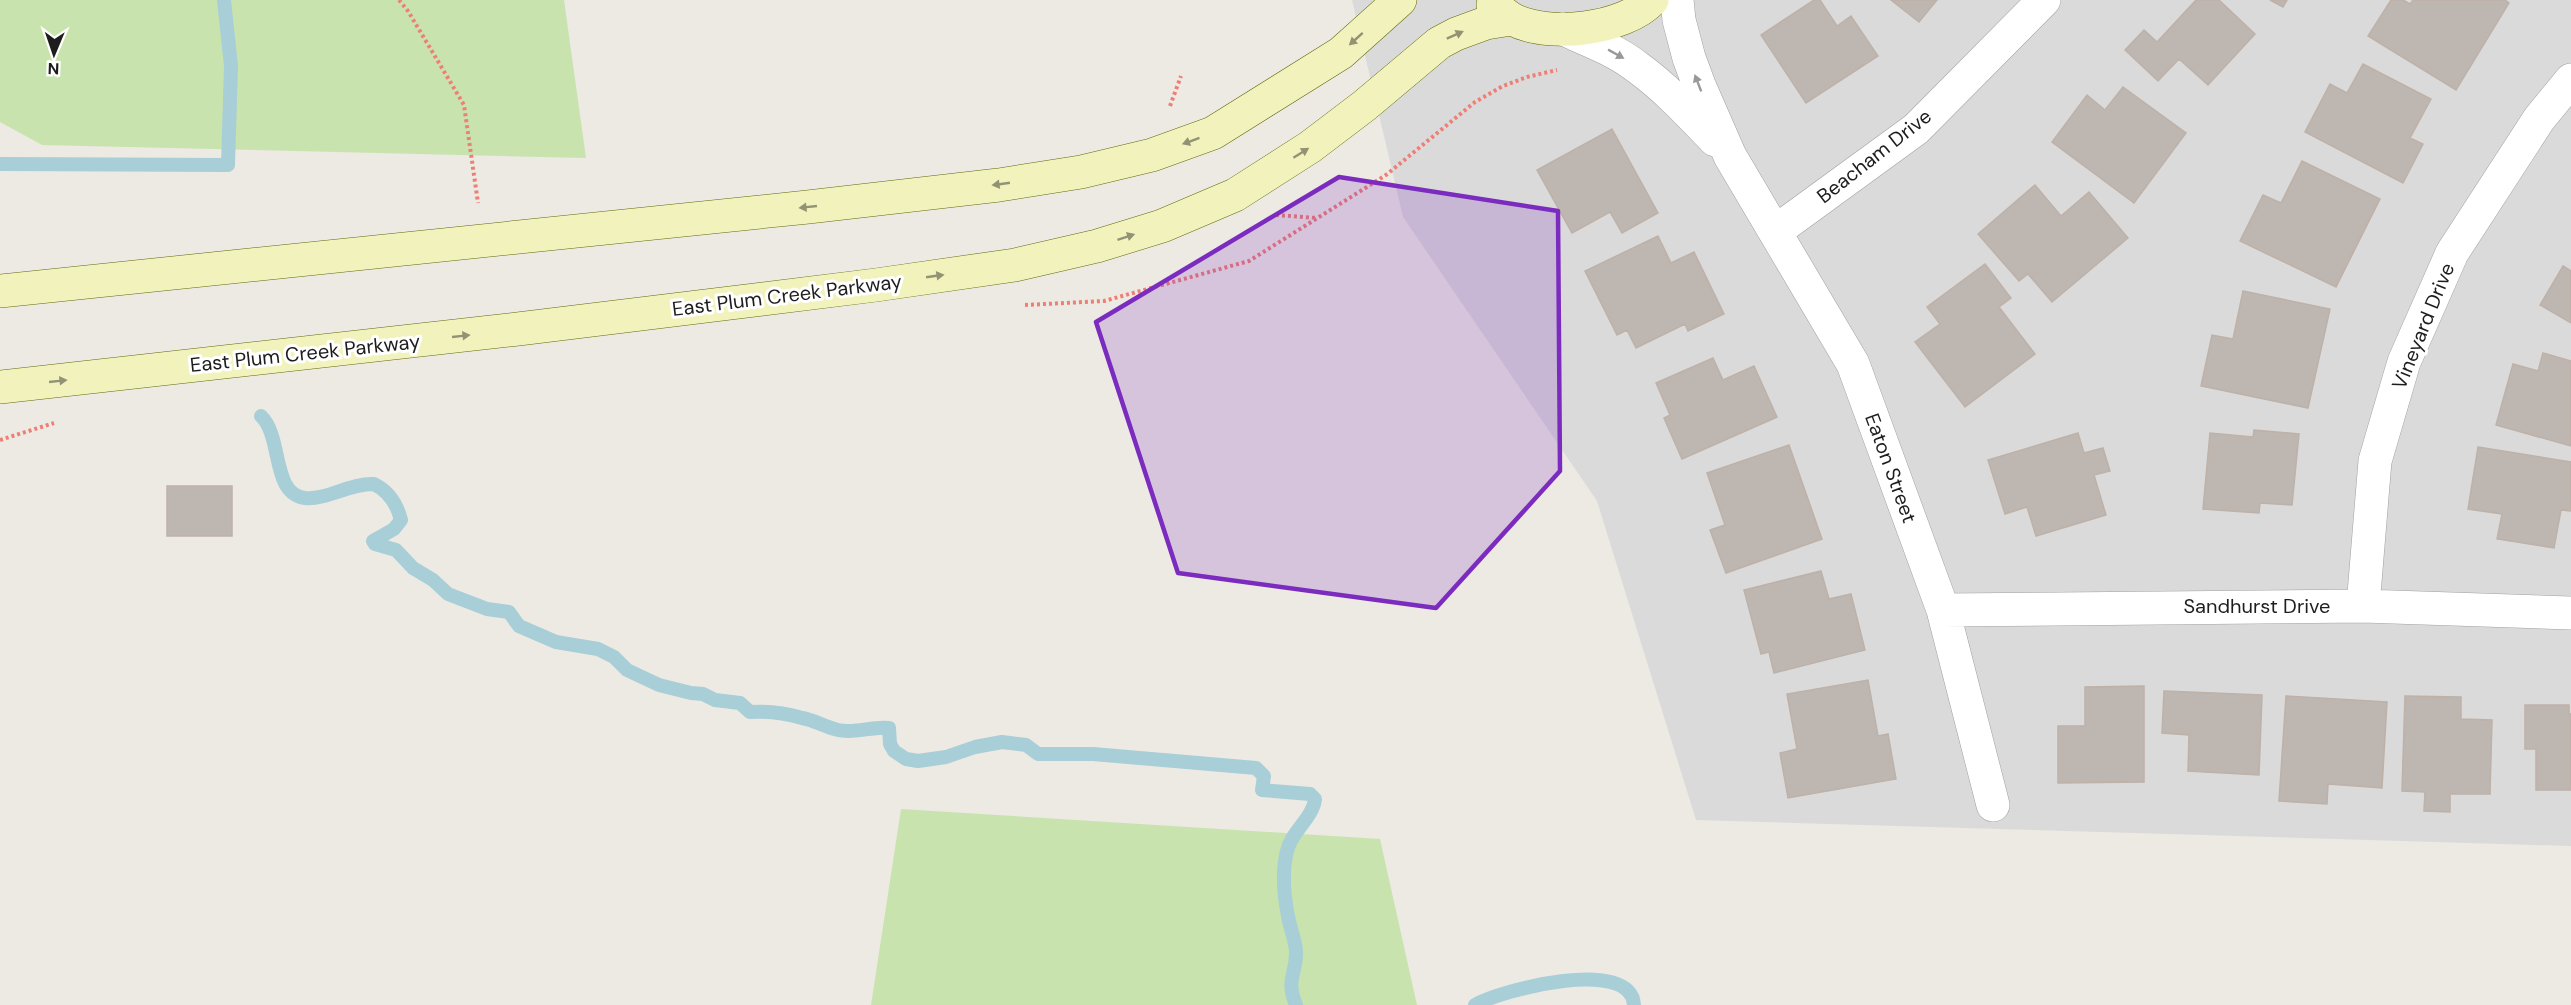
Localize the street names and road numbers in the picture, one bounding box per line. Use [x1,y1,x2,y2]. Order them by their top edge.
street label: Beacham Drive [1811,103,1937,209]
street label: Vineyard Drive [2386,259,2460,393]
street label: East Plum Creek Parkway [671,268,903,322]
street label: East Plum Creek Parkway [189,328,421,378]
street label: Eaton Street [1859,410,1923,527]
street label: Sandhurst Drive [2184,593,2330,619]

